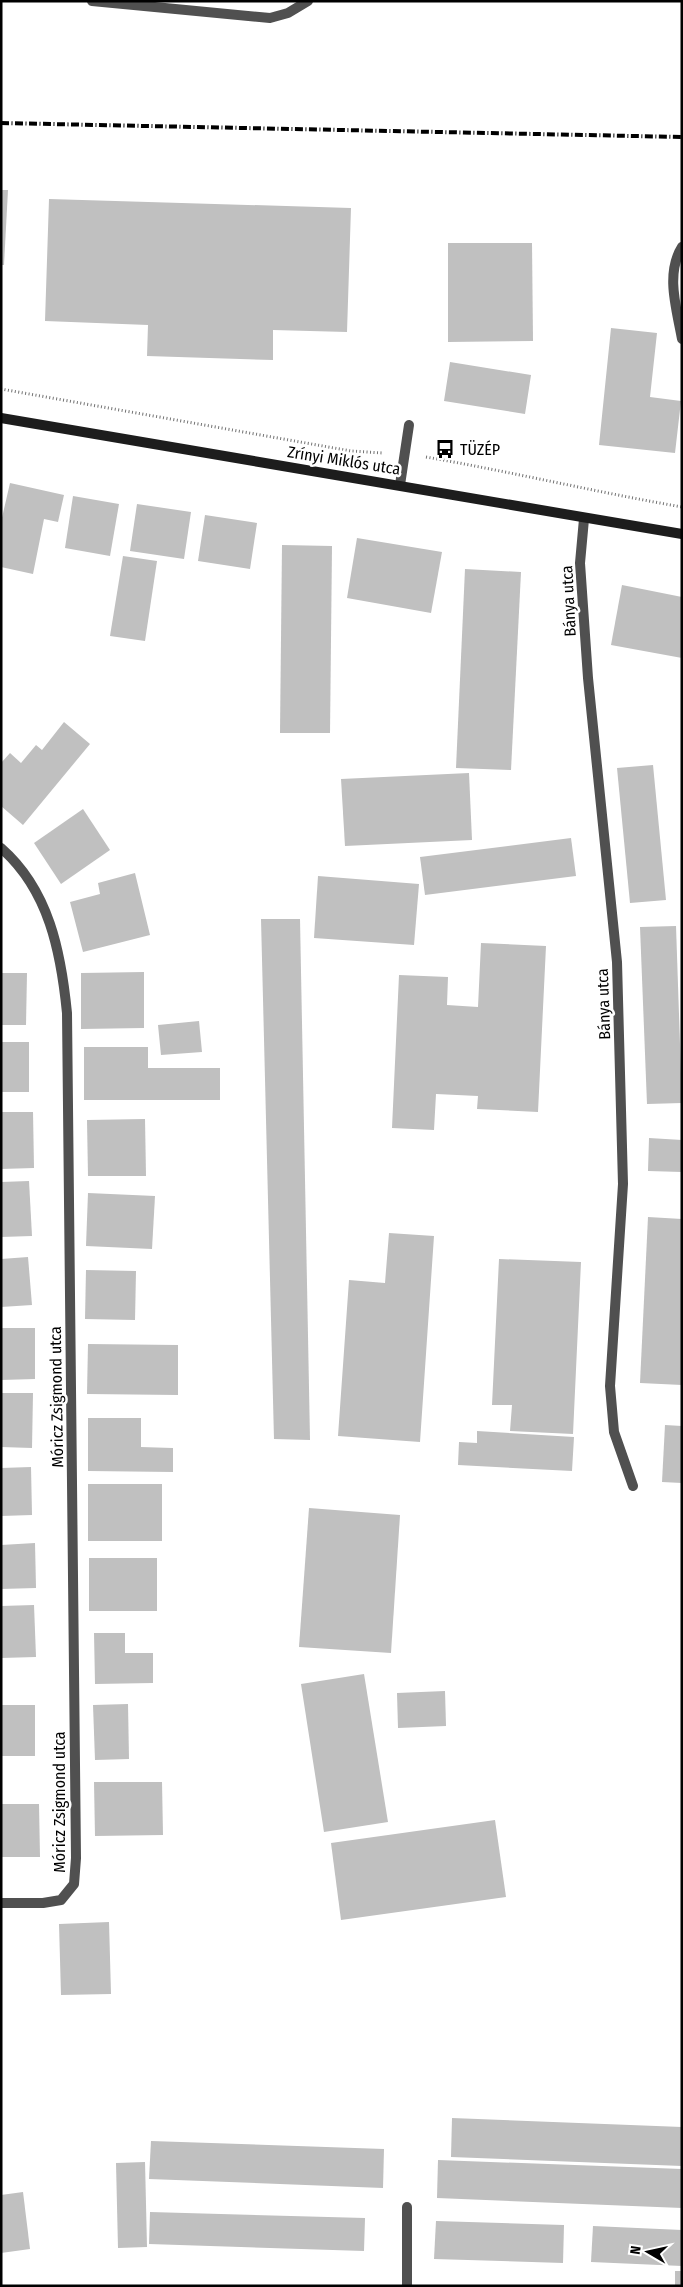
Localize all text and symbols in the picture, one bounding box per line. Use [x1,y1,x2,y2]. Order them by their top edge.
bus stop icon: TÜZÉP [434,438,456,460]
place label: TÜZÉP [460,440,500,459]
street label: Zrínyi Miklós utca [286,442,402,479]
street label: Bánya utca [557,565,580,637]
street label: Bánya utca [593,968,614,1040]
street label: Móricz Zsigmond utca [46,1326,67,1468]
street label: Móricz Zsigmond utca [50,1731,69,1873]
north arrow [623,2227,673,2277]
text: N [627,2245,645,2256]

